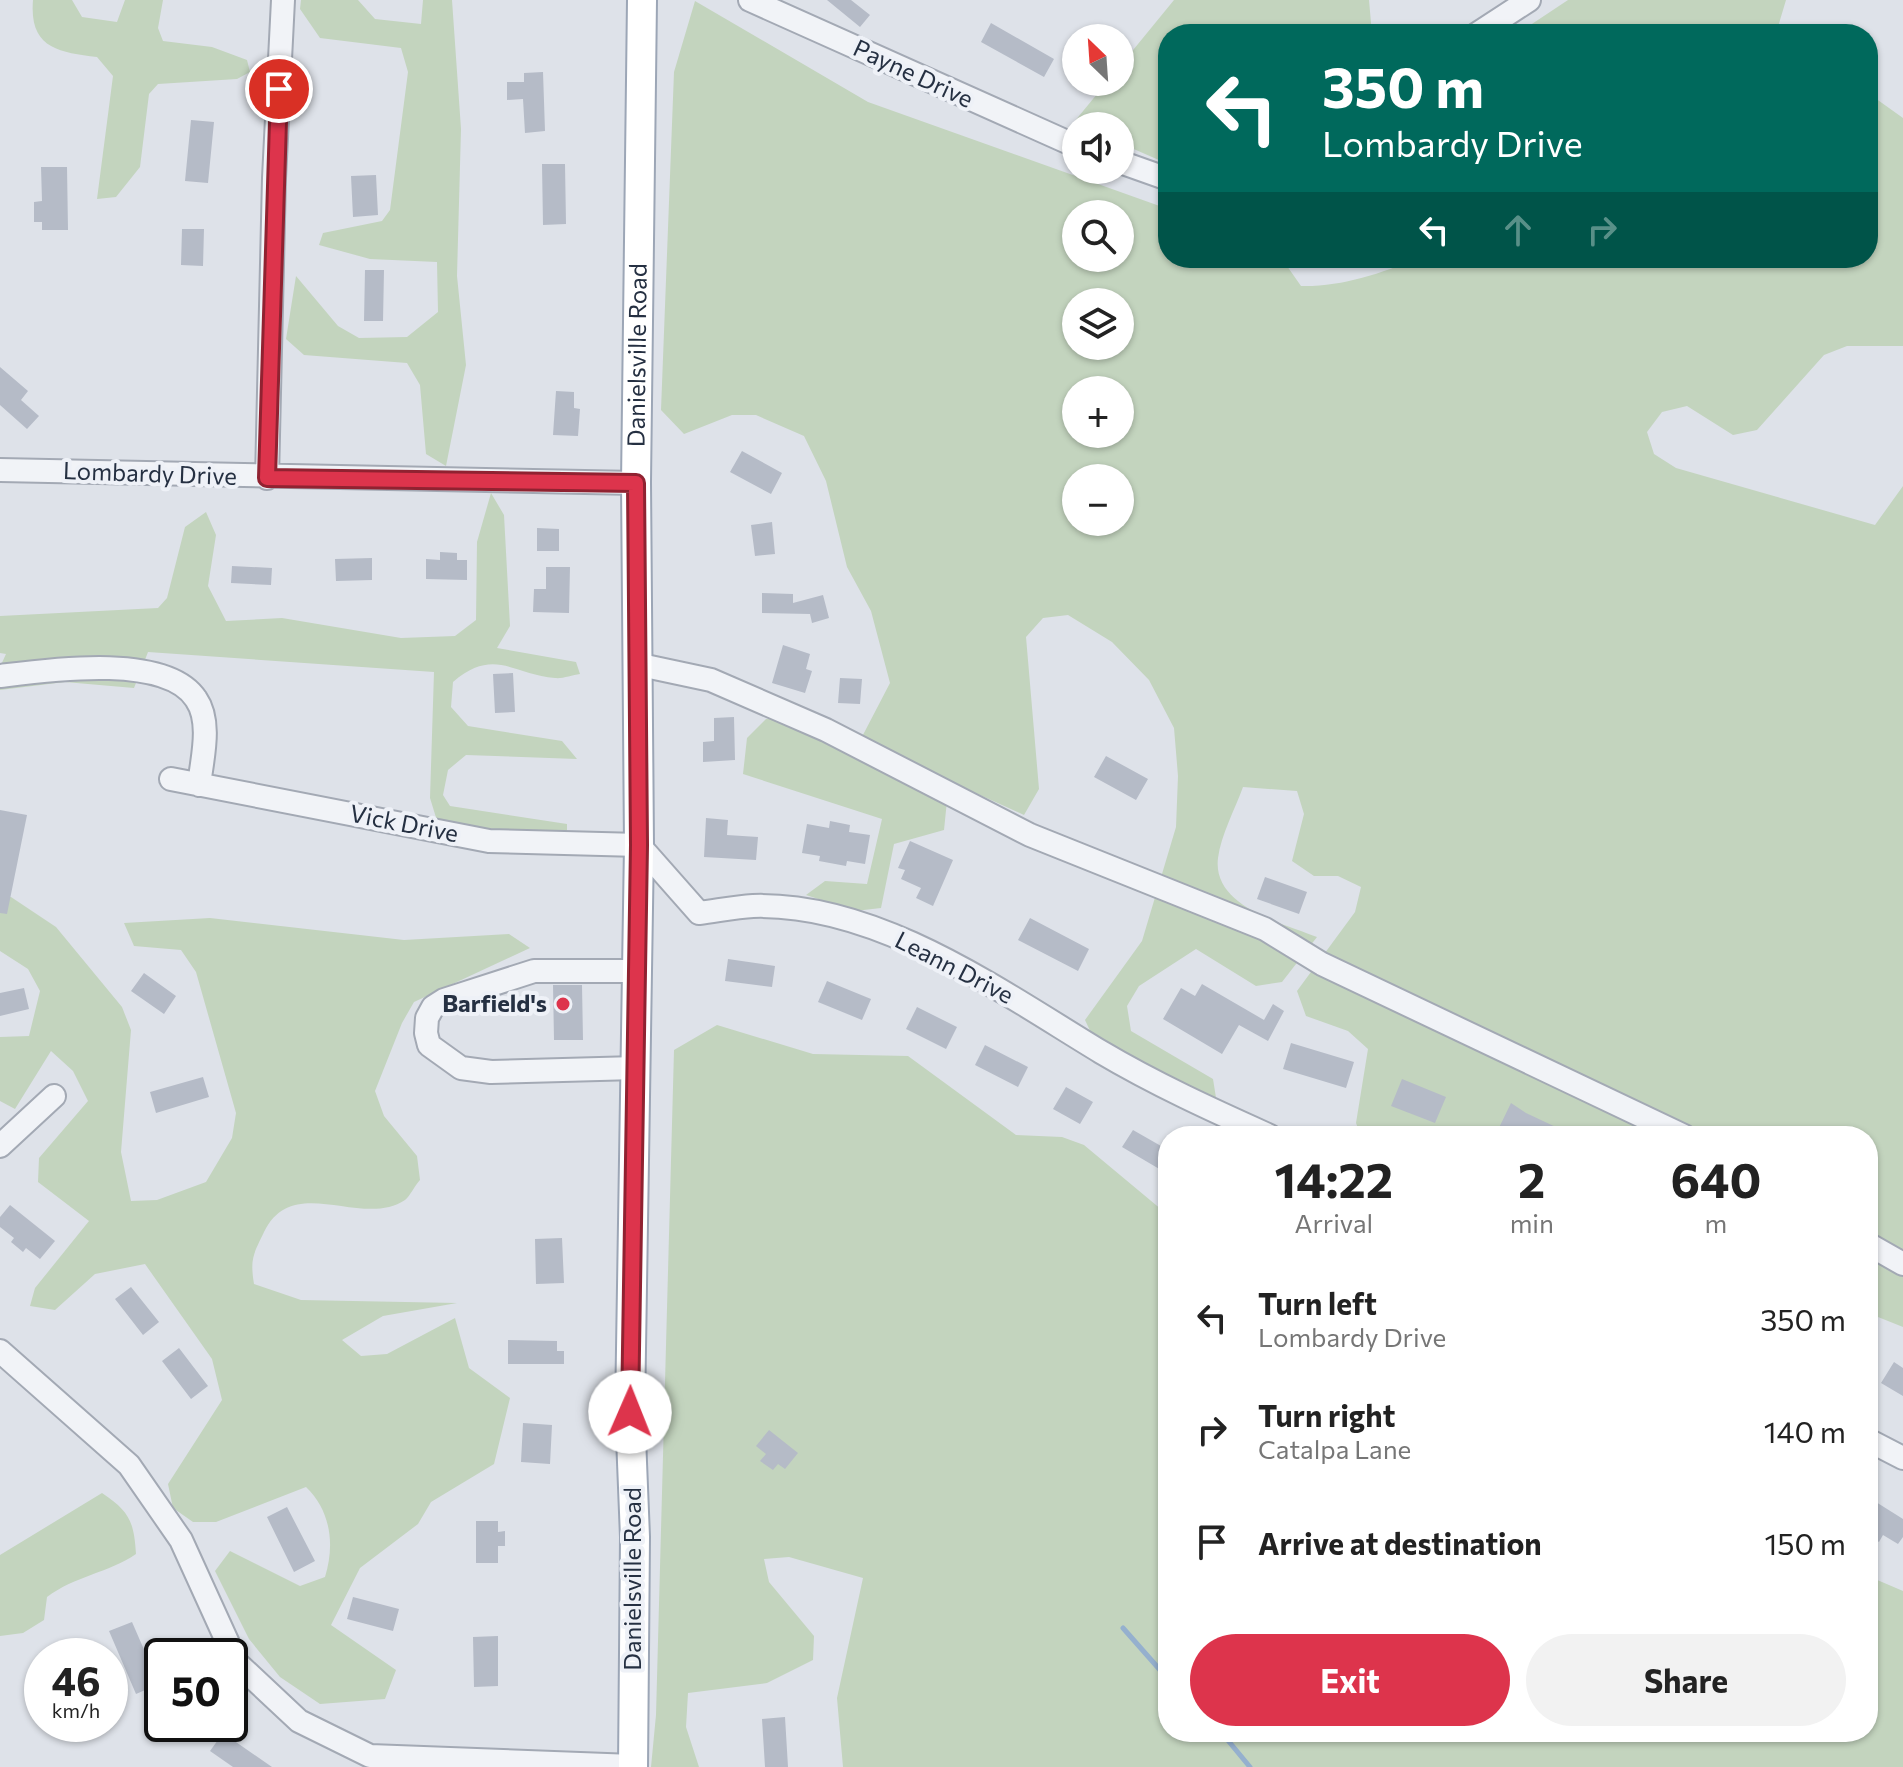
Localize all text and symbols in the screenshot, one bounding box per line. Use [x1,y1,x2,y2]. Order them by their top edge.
north arrow [1062,24,1134,96]
map controls [1062,24,1134,536]
street label: Payne Drive [849,32,978,113]
text: 350 m [1322,51,1484,120]
pin [245,55,313,123]
icon: left [1190,56,1294,160]
icon: arrive [257,67,301,111]
button: sound [1062,112,1134,184]
text: Lombardy Drive [1322,120,1583,164]
button: search [1062,200,1134,272]
icon: left [1412,208,1456,252]
icon: ahead [1496,208,1540,252]
icon: right [1580,208,1624,252]
street label: Danielsville Road [620,263,652,447]
button: layers [1062,288,1134,360]
button: + [1062,376,1134,448]
street label: Lombardy Drive [63,455,237,490]
button: − [1062,464,1134,536]
street label: Vick Drive [347,798,461,847]
street label: Leann Drive [891,924,1019,1009]
place label: Barfield's [442,988,547,1017]
marker: Barfield's [554,995,572,1013]
text: 14:22 [1275,1149,1393,1208]
text: 2 [1518,1149,1545,1208]
text: 640 [1670,1149,1761,1208]
text: Arrival [1294,1207,1373,1238]
text: min [1510,1207,1554,1238]
text: m [1705,1207,1727,1238]
text: Turn left [1258,1284,1377,1321]
icon: left [1190,1296,1234,1340]
text: 350 m [1760,1300,1846,1337]
text: Lombardy Drive [1258,1321,1446,1352]
position arrow [588,1370,672,1454]
text: Turn right [1258,1396,1395,1433]
icon: right [1190,1408,1234,1452]
text: 140 m [1764,1412,1846,1449]
text: Catalpa Lane [1258,1433,1411,1464]
street label: Danielsville Road [617,1487,646,1671]
icon: arrive [1190,1520,1234,1564]
text: Arrive at destination [1258,1524,1542,1561]
text: 150 m [1764,1524,1846,1561]
button: Exit [1190,1634,1510,1726]
button: Share [1526,1634,1846,1726]
speed limit sign: 50 [144,1638,248,1742]
text: 46 [51,1655,101,1704]
text: km/h [52,1698,100,1722]

